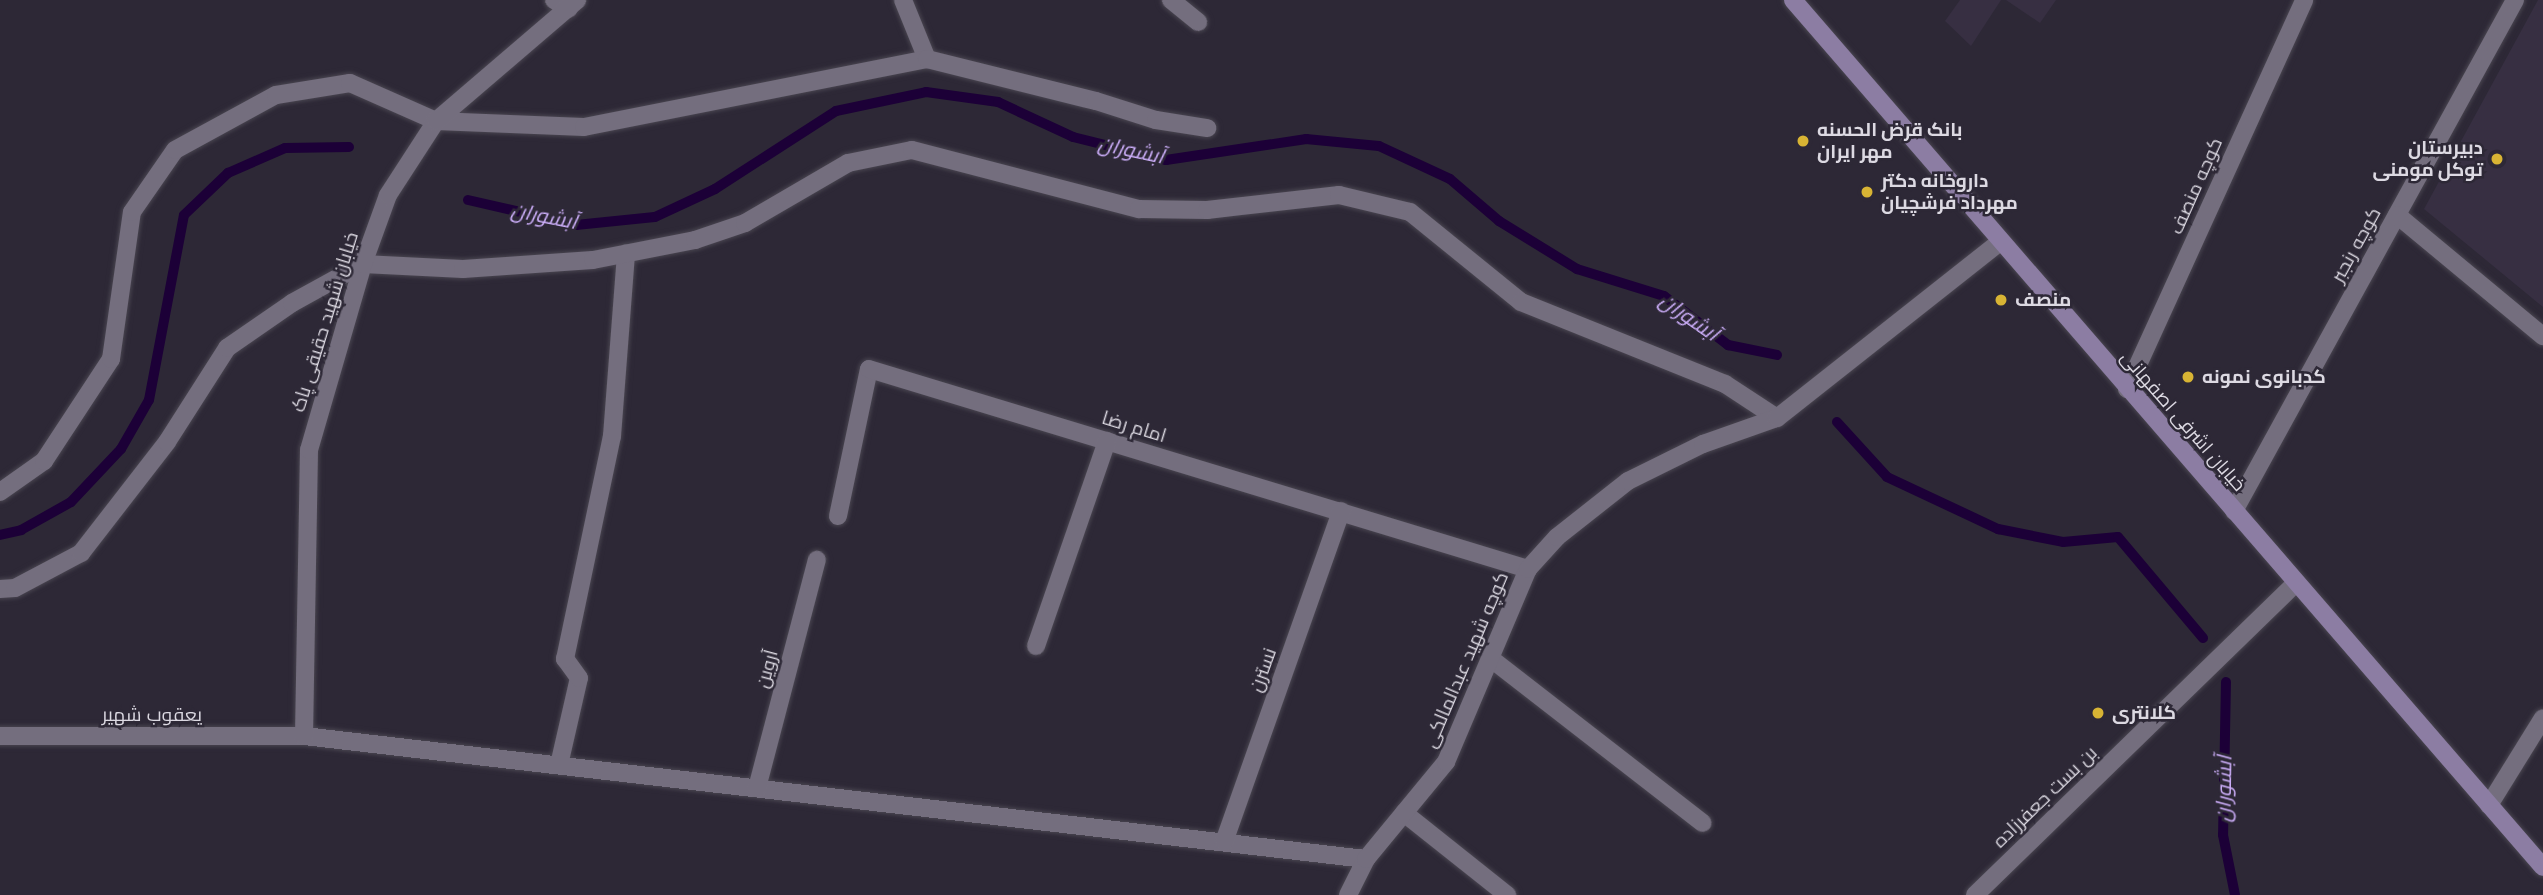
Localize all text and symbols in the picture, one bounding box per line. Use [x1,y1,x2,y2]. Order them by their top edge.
place label: بانک قرض الحسنه مهر ایران [1817,119,1962,163]
water label: آبشوران [1096,131,1166,169]
marker: بانک قرض الحسنه مهر ایران [1795,133,1811,149]
street label: کوچه منصف [2165,134,2227,238]
place label: دبیرستان توکل مومنی [2373,137,2483,181]
marker: دبیرستان توکل مومنی [2489,151,2505,167]
place label: داروخانه دکتر مهرداد فرشچیان [1881,170,2018,214]
marker: داروخانه دکتر مهرداد فرشچیان [1859,184,1875,200]
water label: آبشوران [509,197,579,235]
street label: کوچه رنجبر [2326,203,2386,287]
street label: خیابان شهید حقیقی پاک [287,229,363,415]
water label: آبشوران [1654,288,1724,346]
place label: منصف [2015,289,2071,311]
marker: منصف [1993,292,2009,308]
street label: خیابان اشرفی اصفهانی [2116,346,2250,496]
place label: کدبانوی نمونه [2202,366,2326,388]
marker: کدبانوی نمونه [2180,369,2196,385]
street label: امام رضا [1099,406,1169,448]
street label: کوچه شهید عبدالمالکی [1419,569,1513,751]
street label: نسترن [1245,645,1281,695]
street label: آروین [751,647,783,691]
place label: کلانتری [2112,702,2176,724]
street label: یعقوب شهیر [102,704,202,726]
marker: کلانتری [2090,705,2106,721]
street label: بن بست جعفرزاده [1988,741,2102,853]
water label: آبشوران [2211,755,2237,823]

